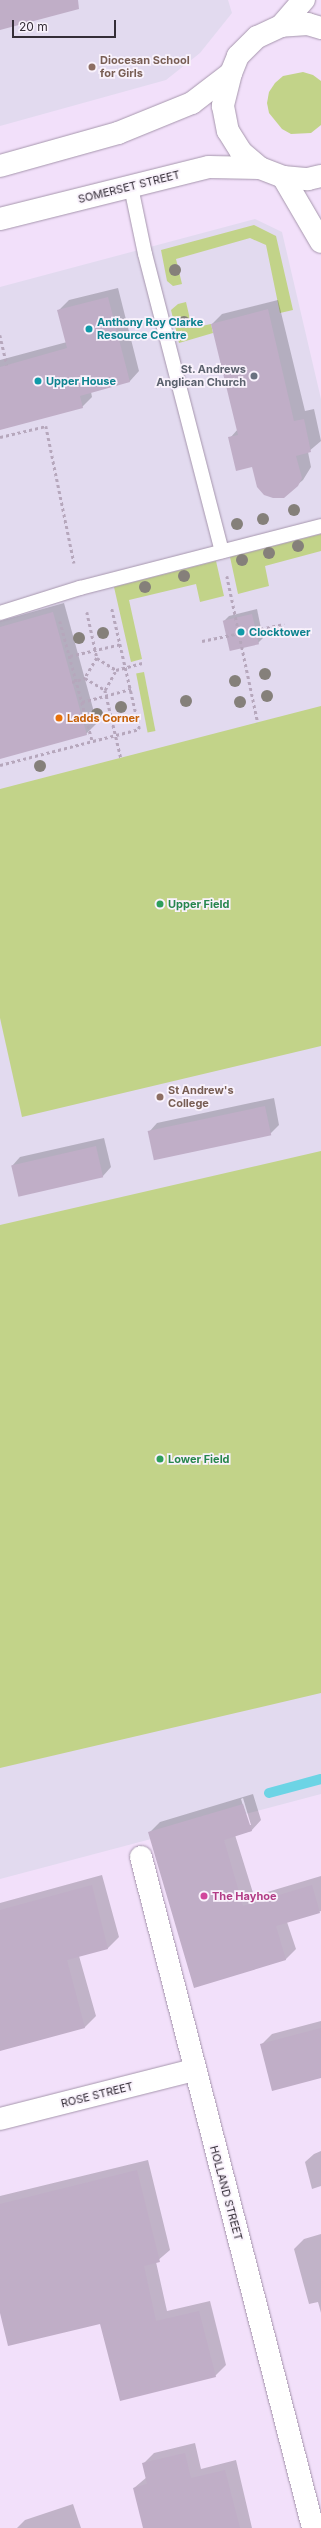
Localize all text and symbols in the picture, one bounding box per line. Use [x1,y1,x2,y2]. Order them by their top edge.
scale bar [14,12,118,38]
text: 20 m [19,19,48,34]
place label: Diocesan School for Girls [100,54,190,80]
marker: Diocesan School for Girls [87,62,97,72]
street label: SOMERSET STREET [77,168,181,206]
place label: Anthony Roy Clarke Resource Centre [97,316,203,342]
marker: Anthony Roy Clarke Resource Centre [84,324,94,334]
place label: St. Andrews Anglican Church [156,363,246,389]
marker: St. Andrews Anglican Church [249,371,259,381]
place label: Upper House [46,374,116,388]
marker: Upper House [33,376,43,386]
place label: Clocktower [249,625,310,639]
marker: Clocktower [236,627,246,637]
place label: Ladds Corner [67,711,140,725]
marker: Ladds Corner [54,713,64,723]
place label: Upper Field [168,897,229,911]
marker: Upper Field [155,899,165,909]
place label: St Andrew's College [168,1084,234,1110]
marker: St Andrew's College [155,1092,165,1102]
place label: Lower Field [168,1452,230,1466]
marker: Lower Field [155,1454,165,1464]
place label: The Hayhoe [212,1889,277,1903]
marker: The Hayhoe [199,1891,209,1901]
street label: ROSE STREET [60,2080,134,2110]
street label: HOLLAND STREET [207,2144,245,2242]

